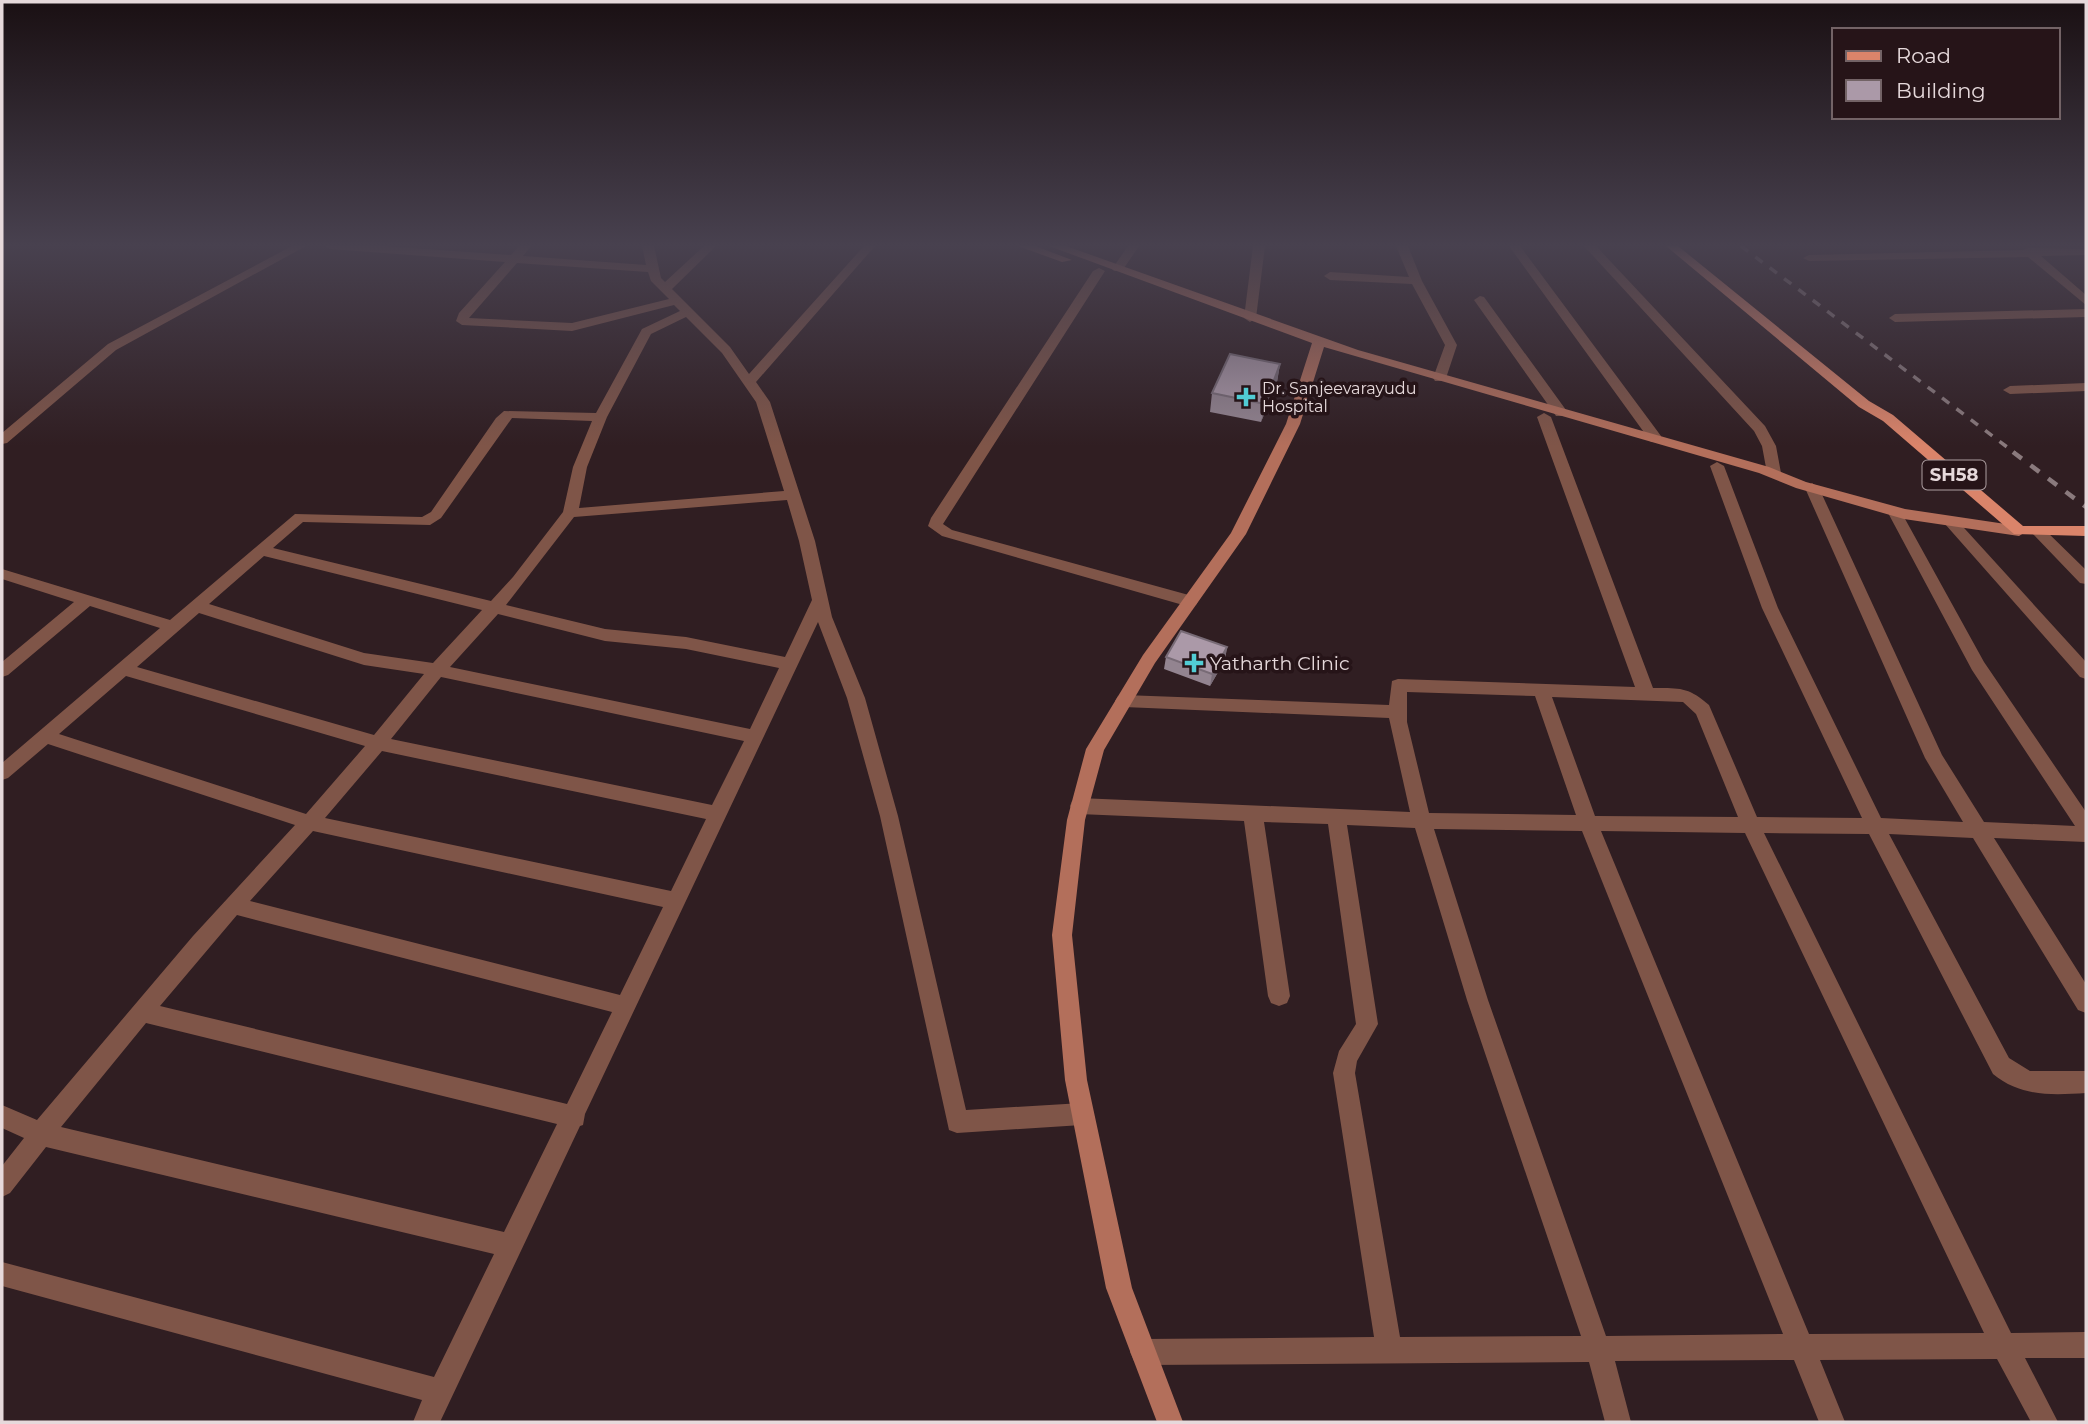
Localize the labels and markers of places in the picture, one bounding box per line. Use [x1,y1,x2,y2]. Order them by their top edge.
place label: Dr. Sanjeevarayudu Hospital [1262,379,1416,416]
marker: Dr. Sanjeevarayudu Hospital [1236,387,1256,407]
place label: Yatharth Clinic [1210,652,1350,675]
marker: Yatharth Clinic [1184,653,1204,673]

